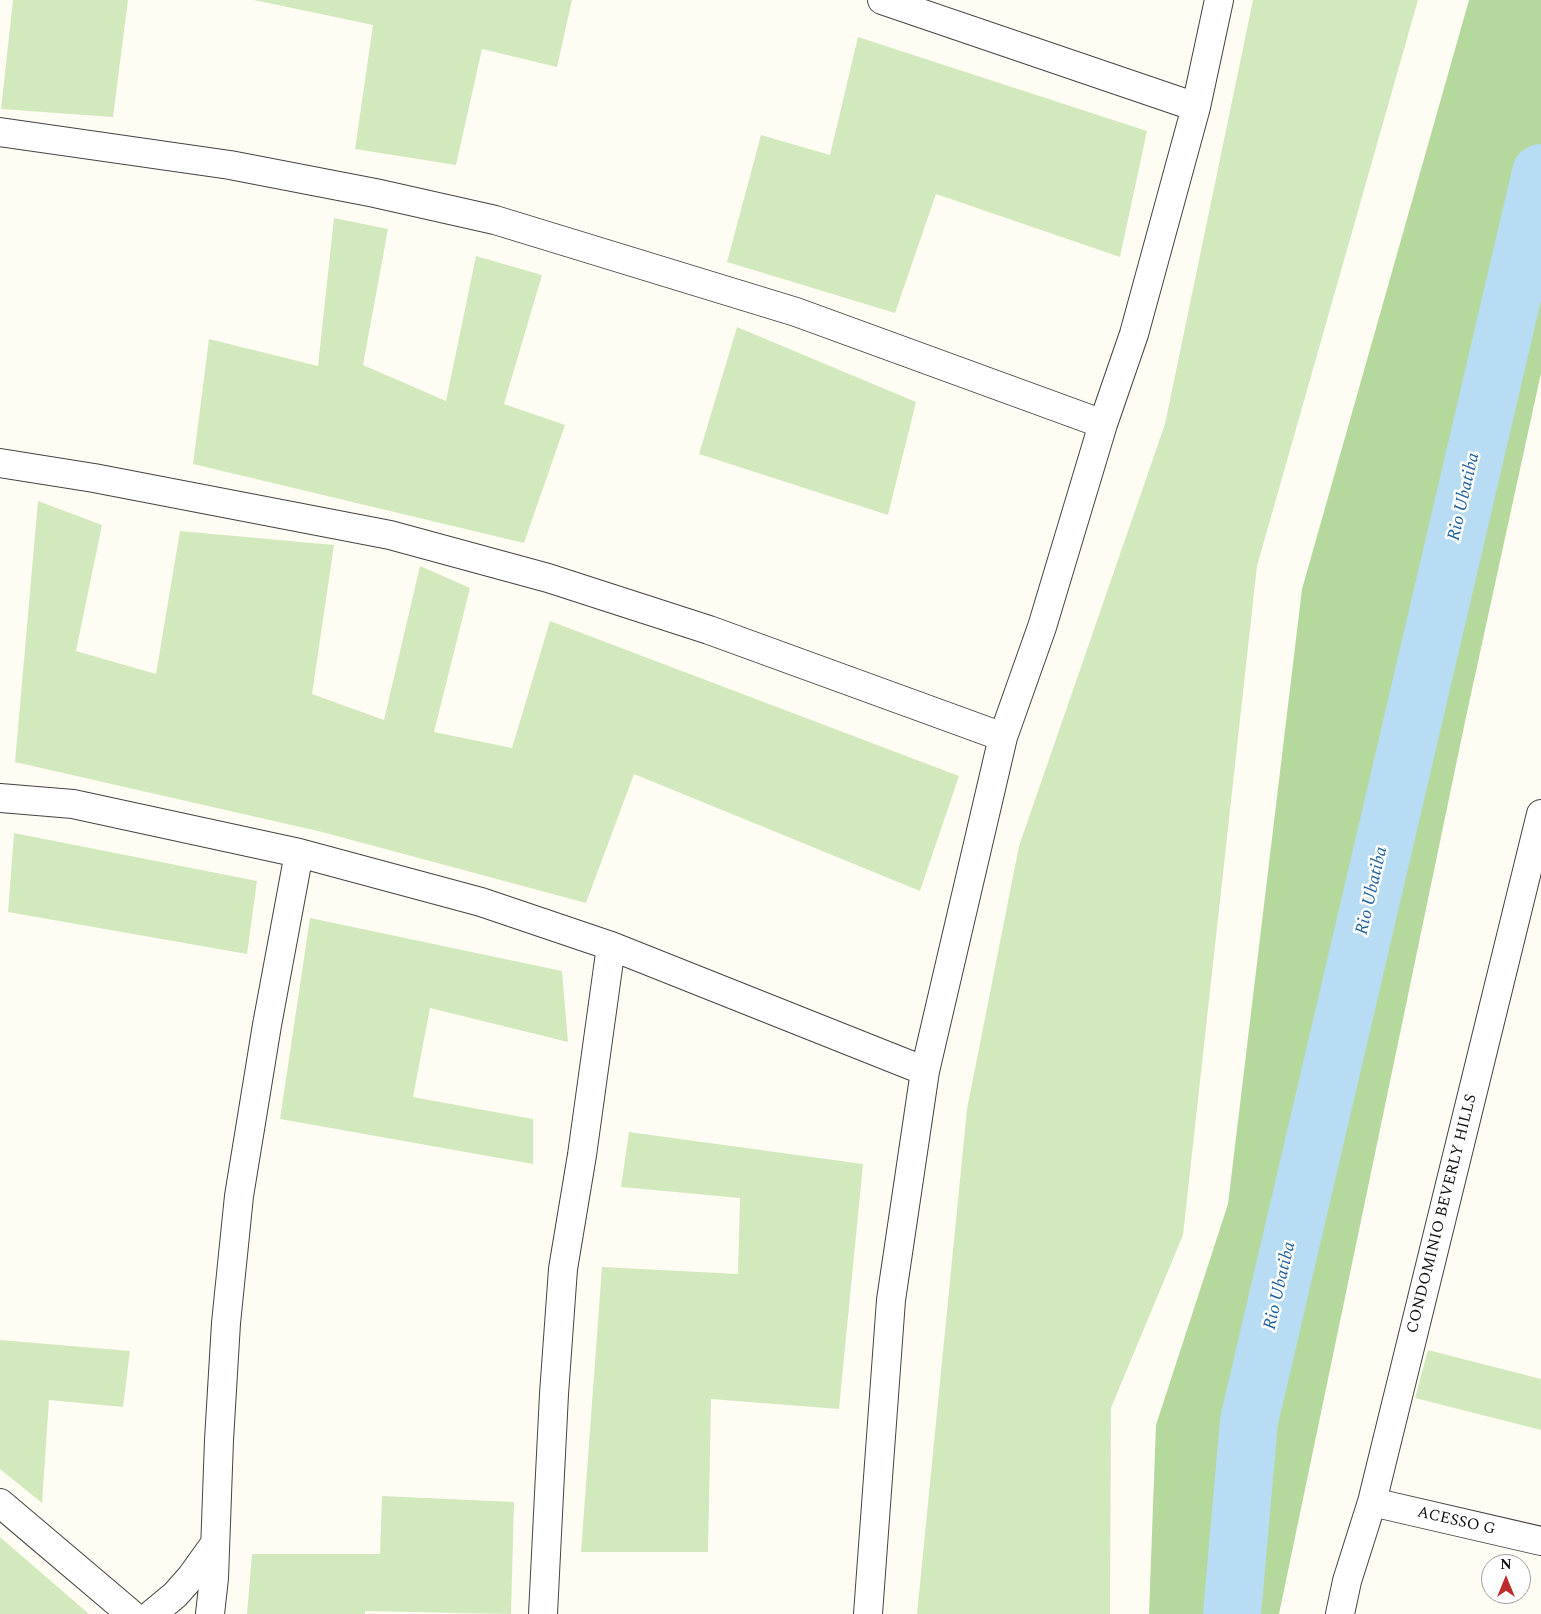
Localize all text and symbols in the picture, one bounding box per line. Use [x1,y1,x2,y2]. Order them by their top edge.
water label: Rio Ubatiba [1444,451,1486,543]
water label: Rio Ubatiba [1352,845,1394,937]
street label: CONDOMINIO BEVERLY HILLS [1404,1092,1482,1336]
water label: Rio Ubatiba [1260,1240,1302,1332]
street label: ACESSO G [1415,1504,1497,1540]
north arrow [1481,1554,1531,1604]
text: N [1500,1554,1512,1575]

